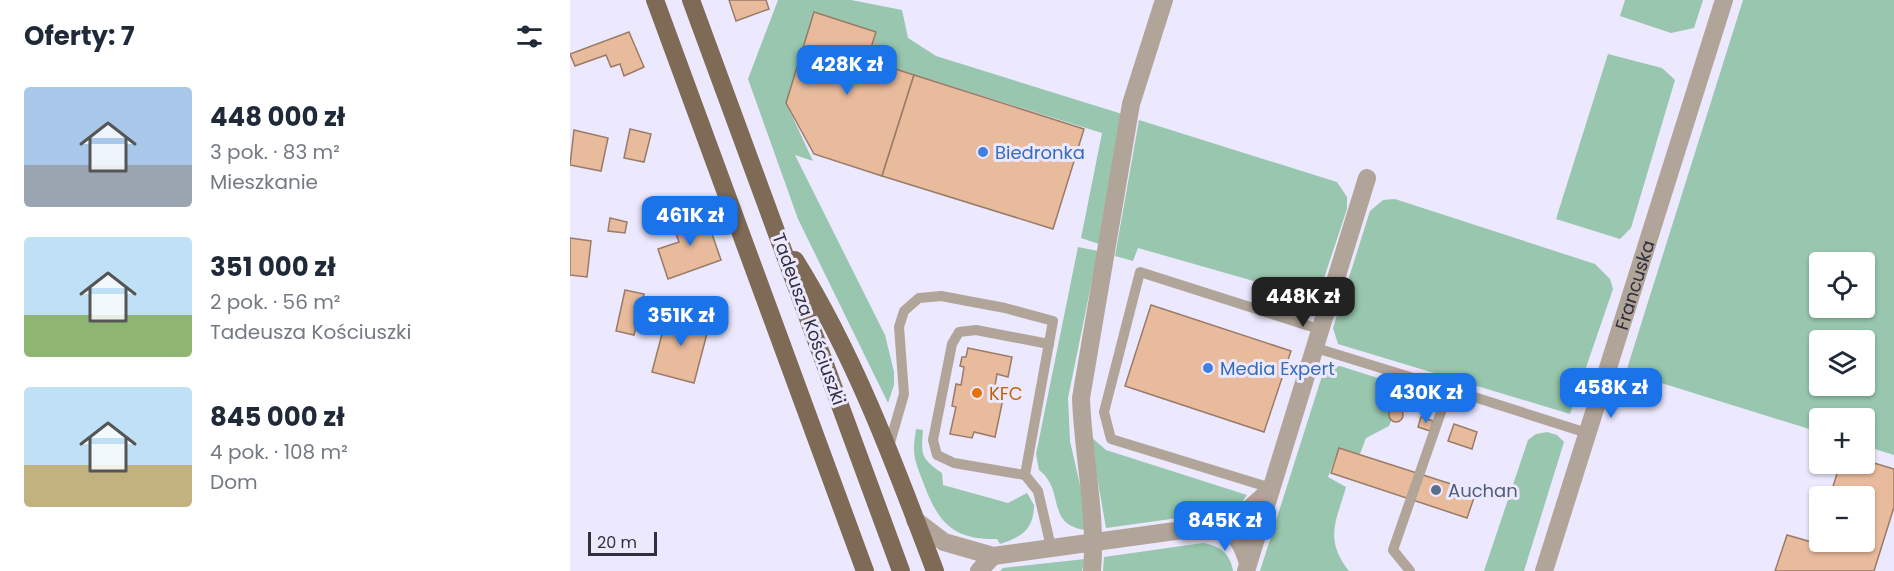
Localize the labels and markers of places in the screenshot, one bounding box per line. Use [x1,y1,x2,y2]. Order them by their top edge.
pin: 428K zł [792,45,902,96]
place label: Biedronka [995,140,1085,165]
marker: Biedronka [976,145,990,159]
pin: 461K zł [635,196,745,247]
pin: 448K zł [1248,277,1358,328]
pin: 351K zł [626,296,736,347]
place label: Media Expert [1220,356,1335,381]
marker: Media Expert [1201,361,1215,375]
pin: 458K zł [1556,368,1666,419]
pin: 430K zł [1371,373,1481,424]
place label: KFC [989,381,1023,406]
marker: KFC [970,386,984,400]
place label: Auchan [1448,478,1518,503]
marker: Auchan [1429,483,1443,497]
pin: 845K zł [1170,501,1280,552]

